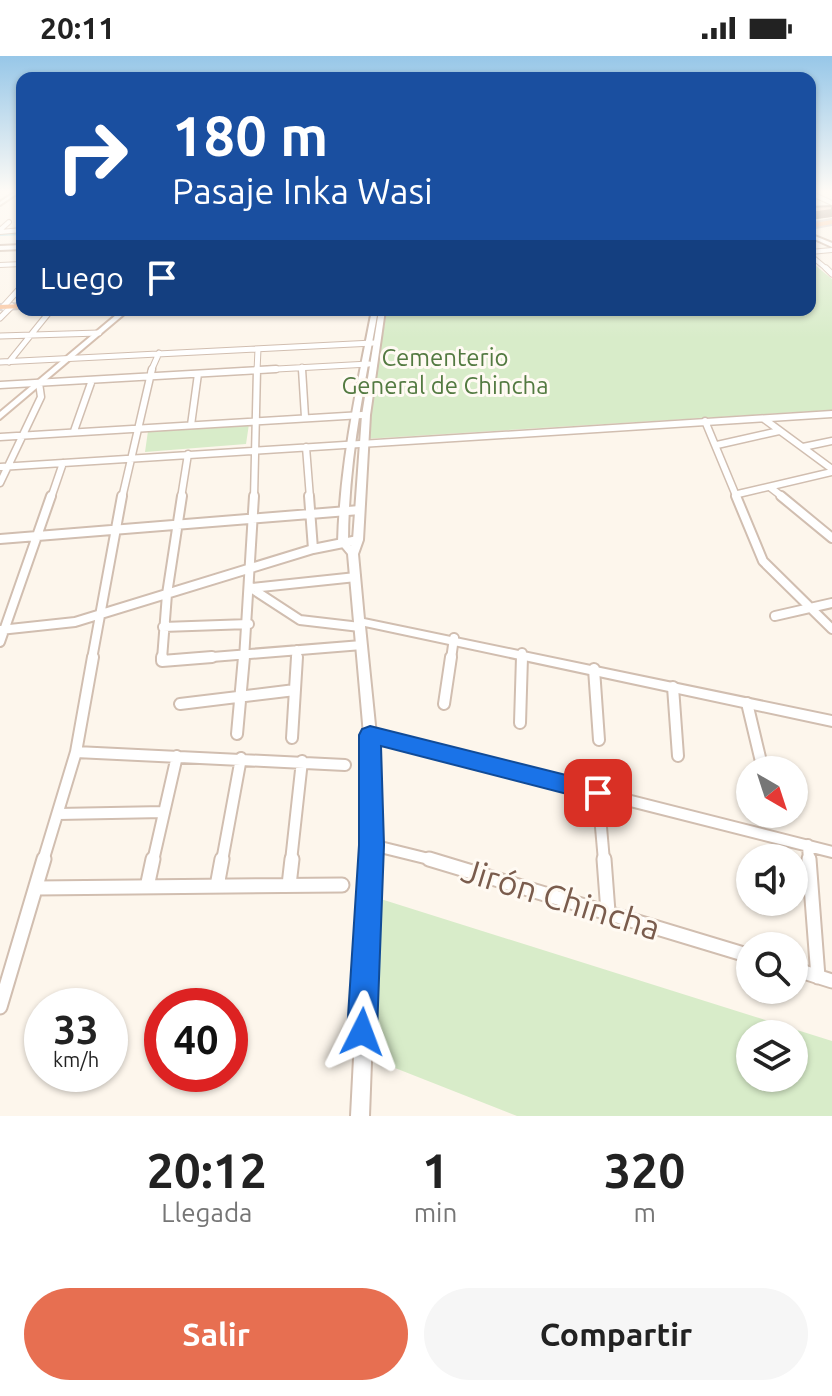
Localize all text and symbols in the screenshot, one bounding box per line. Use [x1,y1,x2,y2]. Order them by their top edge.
text: 20:11 [40,11,115,45]
icon: right [40,104,144,208]
text: 180 m [172,104,328,167]
text: Pasaje Inka Wasi [172,170,433,211]
icon: arrive [140,256,184,300]
text: Luego [40,261,124,295]
park label: Cementerio General de Chincha [341,344,549,399]
north arrow [736,756,808,828]
map controls [736,756,808,1092]
pin [564,759,632,827]
icon: arrive [576,771,620,815]
button: sound [736,844,808,916]
street label: Jirón Chincha [457,850,665,946]
button: search [736,932,808,1004]
speed limit sign: 40 [144,988,248,1092]
position arrow [320,990,404,1074]
text: 33 [53,1007,99,1052]
button: layers [736,1020,808,1092]
text: km/h [53,1048,99,1071]
text: 20:12 [147,1143,267,1197]
text: 1 [422,1143,449,1197]
text: 320 [604,1143,685,1197]
text: Llegada [161,1198,252,1227]
text: min [414,1198,457,1227]
text: m [633,1198,656,1227]
button: Salir [24,1288,408,1380]
button: Compartir [424,1288,808,1380]

